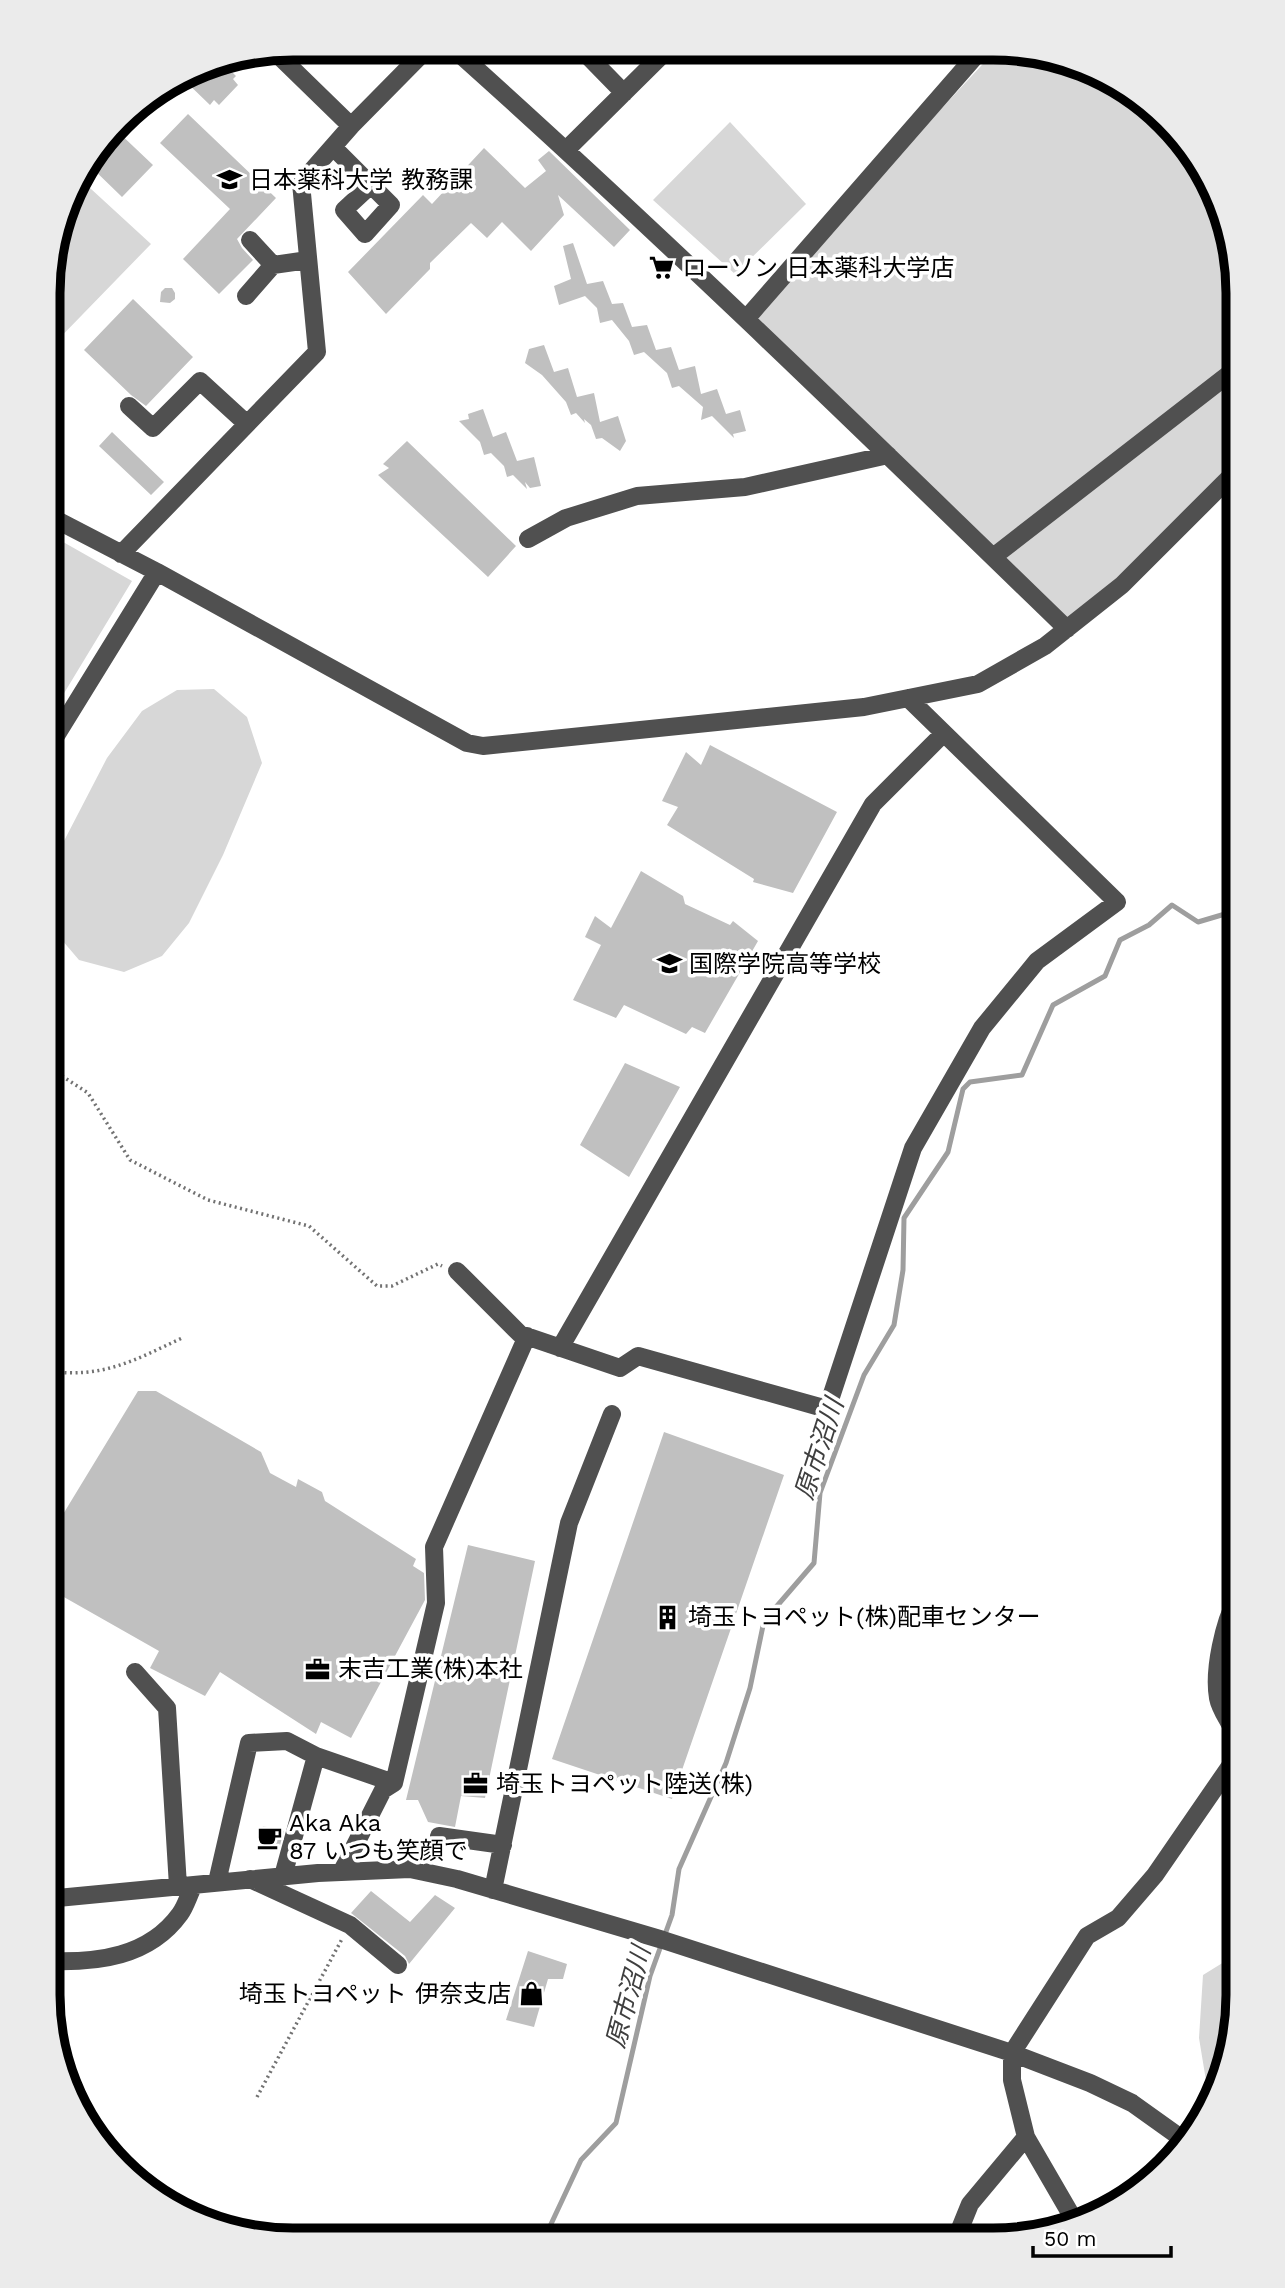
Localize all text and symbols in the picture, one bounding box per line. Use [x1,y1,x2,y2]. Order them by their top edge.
school or university icon: 日本薬科大学 教務課 [215,166,243,194]
place label: 日本薬科大学 教務課 [249,166,473,194]
supermarket icon: ローソン 日本薬科大学店 [648,254,676,282]
place label: ローソン 日本薬科大学店 [682,254,954,282]
school or university icon: 国際学院高等学校 [655,950,683,978]
place label: 国際学院高等学校 [689,950,881,978]
water label: 原市沼川 [789,1392,850,1503]
building icon: 埼玉トヨペット(株)配車センター [654,1603,682,1631]
place label: 埼玉トヨペット(株)配車センター [688,1603,1041,1631]
office icon: 末吉工業(株)本社 [304,1655,332,1683]
place label: 末吉工業(株)本社 [338,1655,523,1683]
office icon: 埼玉トヨペット陸送(株) [462,1770,490,1798]
place label: 埼玉トヨペット陸送(株) [496,1770,753,1798]
place label: Aka Aka 87 いつも笑顔で [289,1809,468,1865]
cafe icon: Aka Aka 87 いつも笑顔で [255,1823,283,1851]
water label: 原市沼川 [600,1940,657,2051]
place label: 埼玉トヨペット 伊奈支店 [239,1980,511,2008]
shop icon: 埼玉トヨペット 伊奈支店 [517,1980,545,2008]
scale bar [1033,2214,1171,2258]
text: 50 m [1044,2226,1096,2251]

